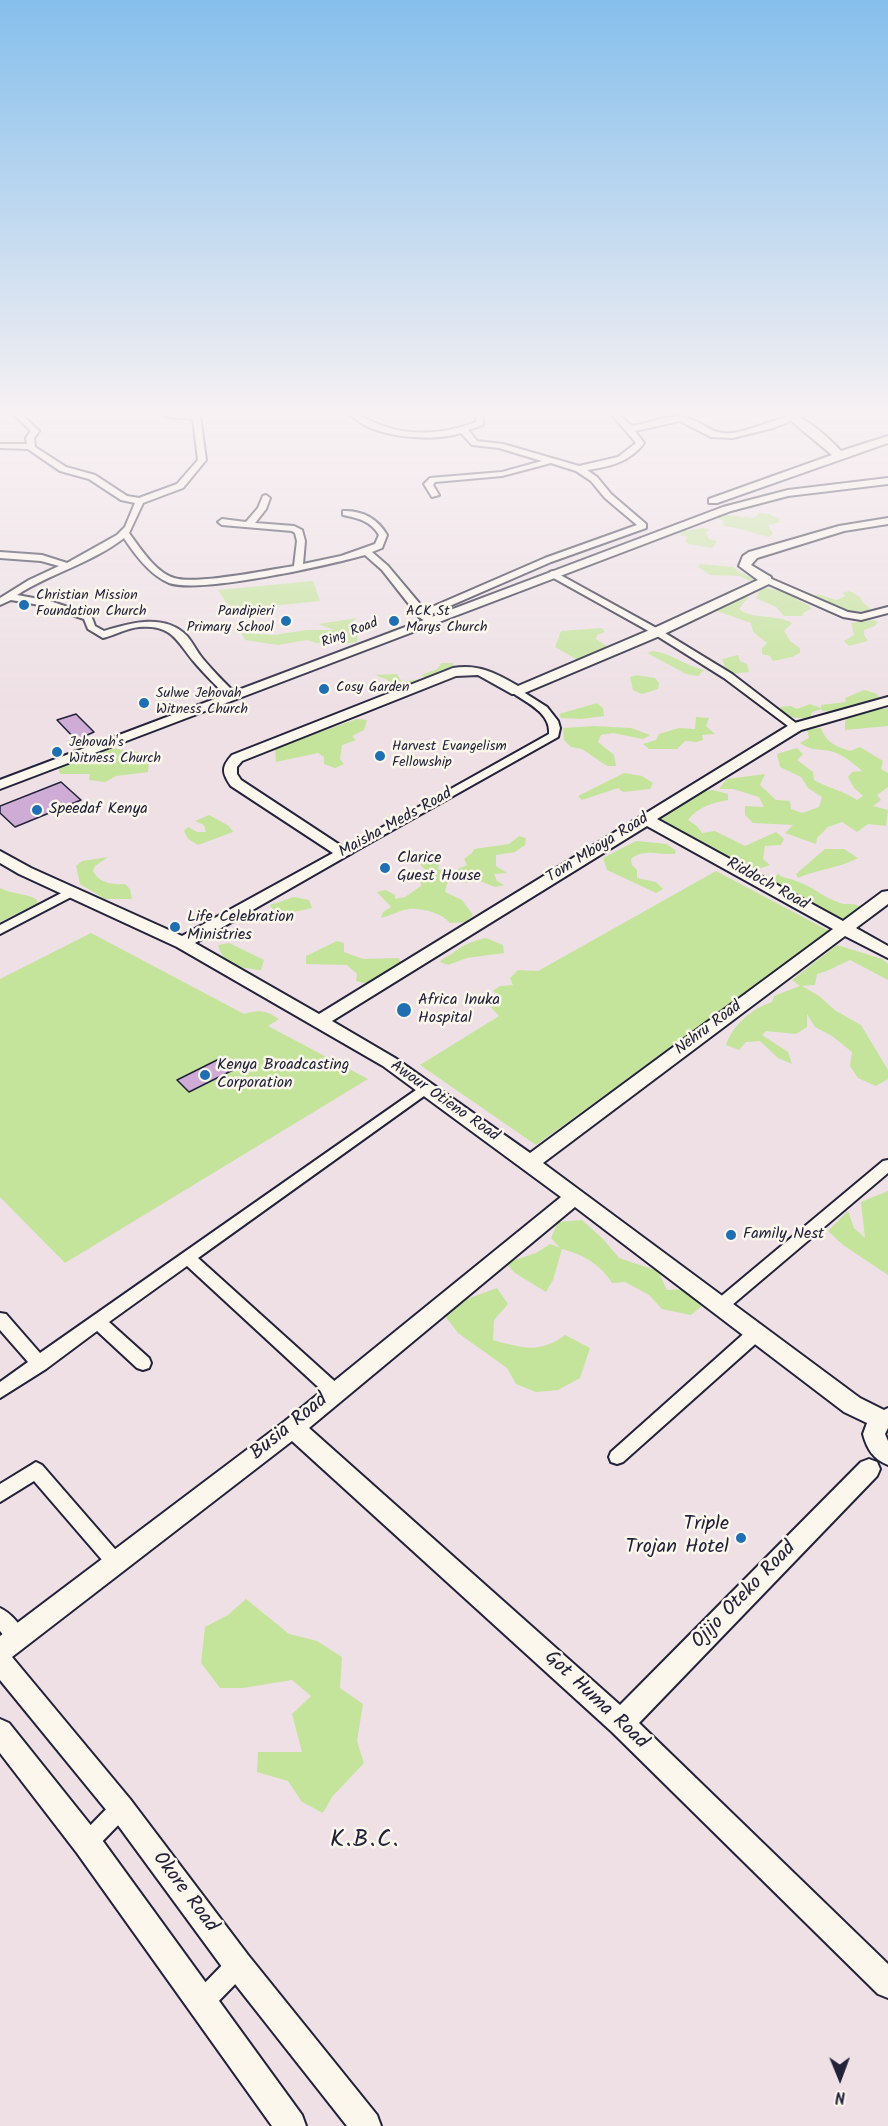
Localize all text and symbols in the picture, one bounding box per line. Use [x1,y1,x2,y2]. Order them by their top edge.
place label: Christian Mission Foundation Church [36,589,147,622]
marker: Christian Mission Foundation Church [17,598,31,612]
place label: Pandipieri Primary School [187,605,274,638]
place label: ACK St Marys Church [406,605,487,638]
marker: Pandipieri Primary School [279,614,293,628]
marker: ACK St Marys Church [387,614,401,628]
street label: Ring Road [319,616,381,652]
place label: Cosy Garden [336,681,409,697]
marker: Cosy Garden [317,682,331,696]
place label: Sulwe Jehovah Witness Church [156,687,248,720]
marker: Sulwe Jehovah Witness Church [137,696,151,710]
place label: Jehovah's Witness Church [69,736,161,768]
place label: Harvest Evangelism Fellowship [392,740,507,772]
marker: Jehovah's Witness Church [50,745,64,759]
marker: Harvest Evangelism Fellowship [373,749,387,763]
street label: Maisha Meds Road [336,785,456,863]
place label: Speedaf Kenya [49,800,148,820]
marker: Speedaf Kenya [30,803,44,817]
street label: Tom Mboya Road [543,810,653,888]
place label: Clarice Guest House [397,849,481,887]
street label: Riddoch Road [723,855,811,915]
marker: Clarice Guest House [378,861,392,875]
place label: Life Celebration Ministries [187,908,294,946]
marker: Life Celebration Ministries [168,920,182,934]
place label: Africa Inuka Hospital [418,991,500,1029]
street label: Nehru Road [672,998,746,1060]
marker: Africa Inuka Hospital [395,1001,413,1019]
place label: Kenya Broadcasting Corporation [217,1056,349,1094]
street label: Awour Otieno Road [386,1057,502,1147]
marker: Kenya Broadcasting Corporation [198,1068,212,1082]
place label: Family Nest [743,1225,824,1245]
marker: Family Nest [724,1228,738,1242]
street label: Busia Road [246,1389,334,1467]
place label: Triple Trojan Hotel [625,1514,729,1561]
marker: Triple Trojan Hotel [734,1531,748,1545]
street label: Ojijo Oteko Road [688,1537,802,1655]
street label: Got Huma Road [538,1647,652,1755]
district label: K.B.C. [330,1828,400,1856]
street label: Okore Road [146,1848,222,1938]
north arrow [810,2048,870,2108]
text: N [835,2084,846,2109]

